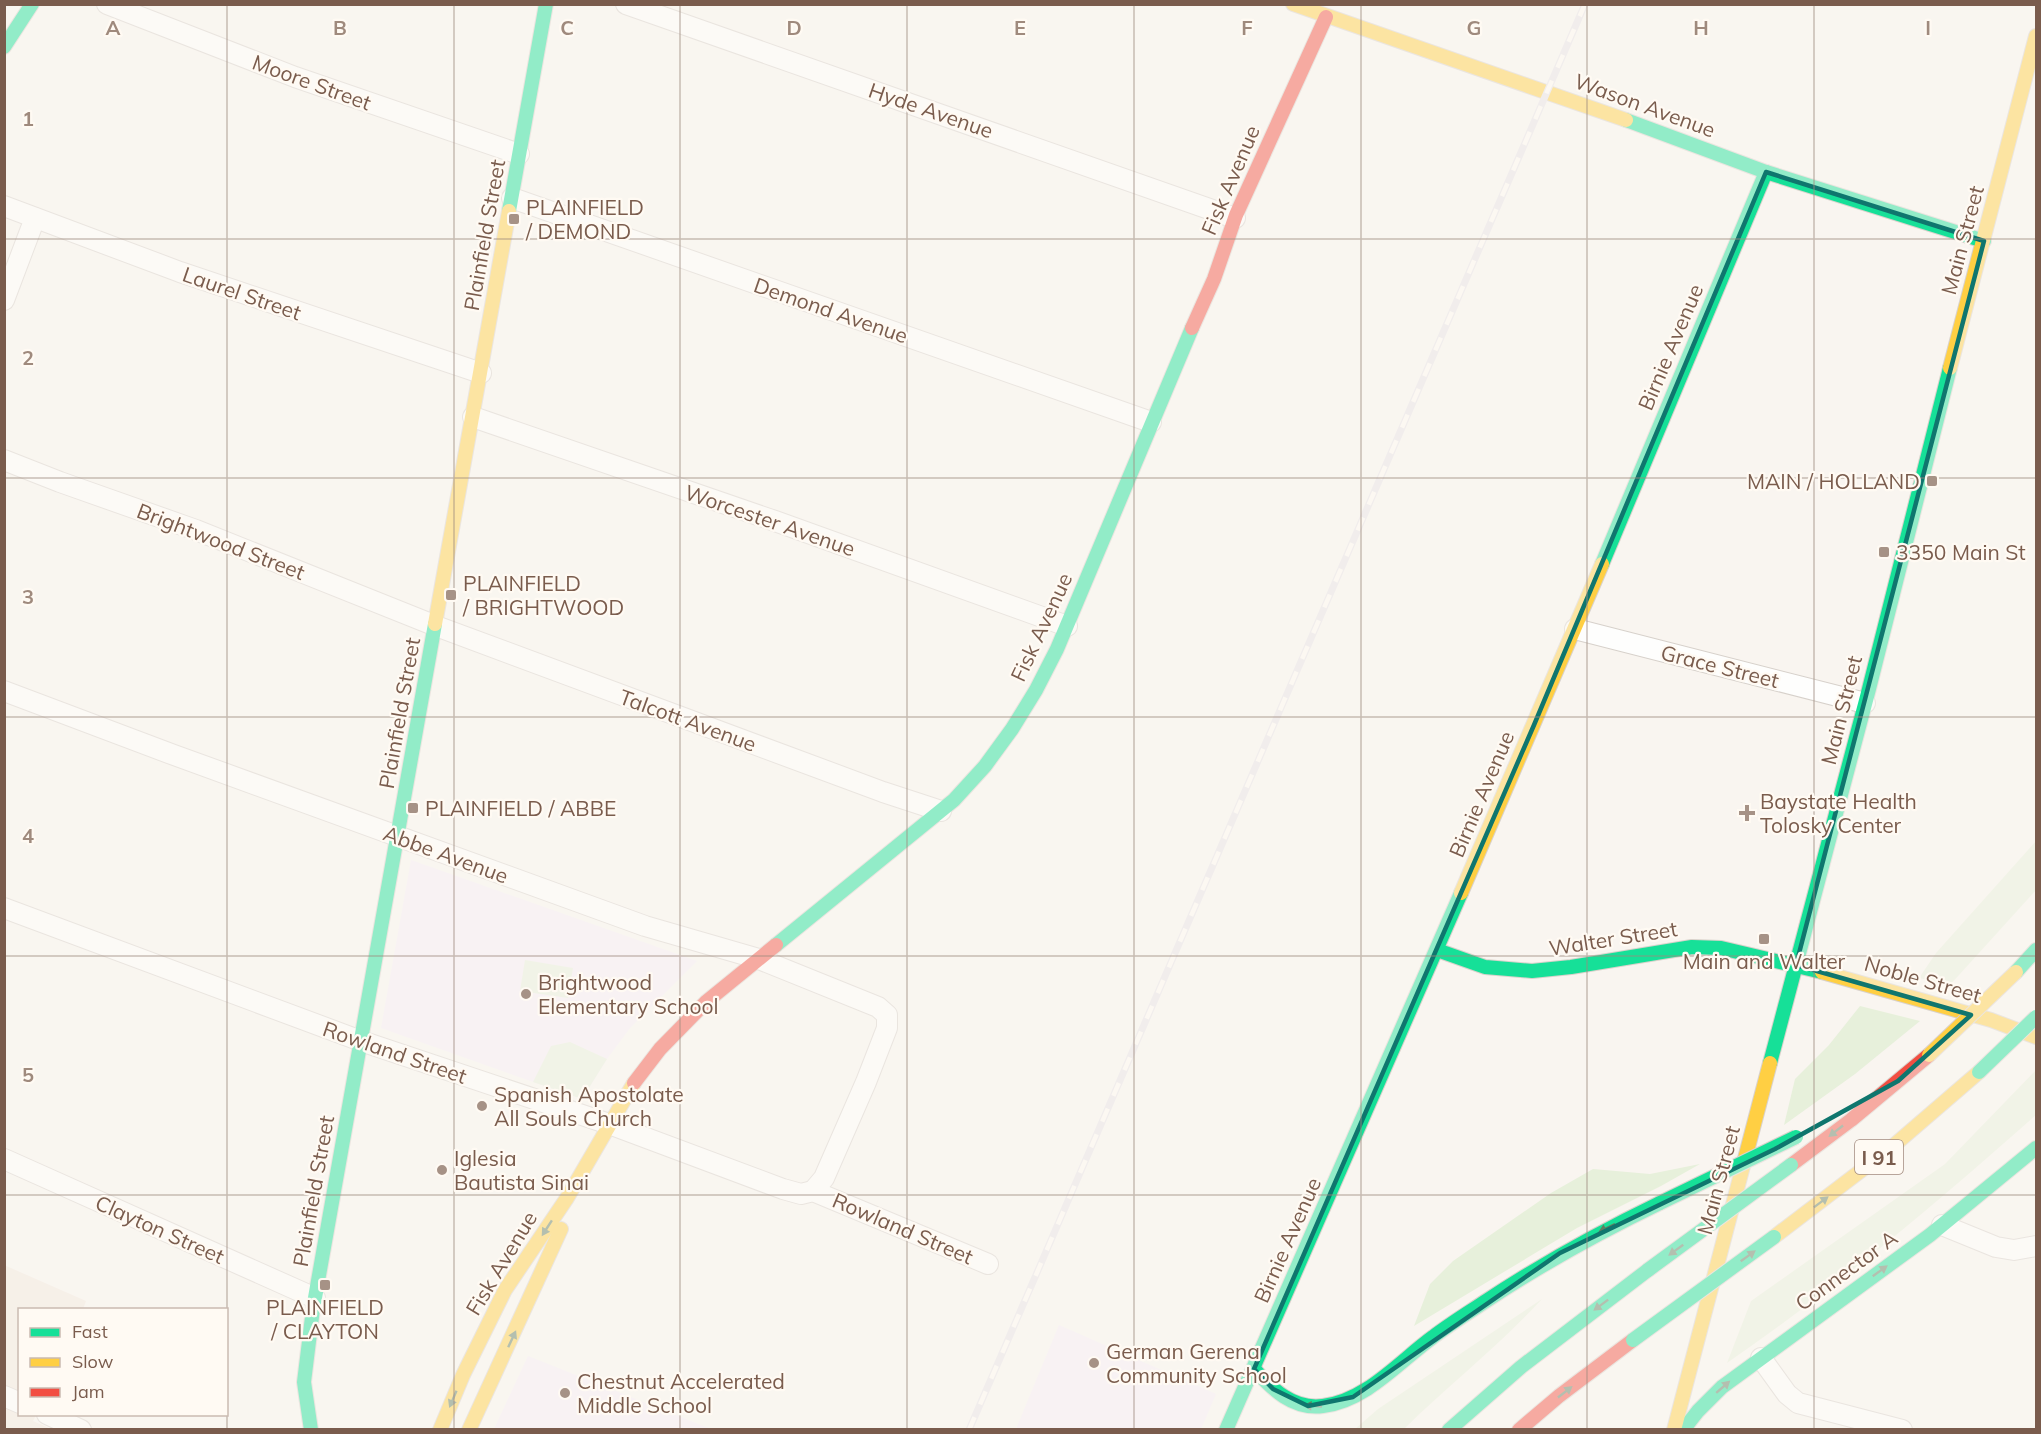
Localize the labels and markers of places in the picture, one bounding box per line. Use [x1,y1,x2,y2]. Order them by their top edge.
place label: PLAINFIELD / DEMOND [525,194,644,244]
marker: PLAINFIELD / DEMOND [507,212,521,226]
place label: MAIN / HOLLAND [1747,468,1920,494]
marker: MAIN / HOLLAND [1925,474,1939,488]
place label: 3350 Main St [1896,539,2026,565]
marker: 3350 Main St [1877,545,1891,559]
place label: PLAINFIELD / BRIGHTWOOD [462,570,624,620]
marker: PLAINFIELD / BRIGHTWOOD [444,588,458,602]
place label: Baystate Health Tolosky Center [1760,788,1917,838]
place label: PLAINFIELD / ABBE [425,795,616,821]
marker: PLAINFIELD / ABBE [406,801,420,815]
marker: Baystate Health Tolosky Center [1738,804,1756,822]
marker: Main and Walter [1757,932,1771,946]
place label: Main and Walter [1683,948,1846,974]
place label: Brightwood Elementary School [538,969,719,1019]
marker: Brightwood Elementary School [519,987,533,1001]
place label: Spanish Apostolate All Souls Church [494,1081,684,1131]
marker: Spanish Apostolate All Souls Church [475,1099,489,1113]
place label: Iglesia Bautista Sinai [454,1145,589,1195]
marker: Iglesia Bautista Sinai [435,1163,449,1177]
marker: PLAINFIELD / CLAYTON [318,1278,332,1292]
place label: PLAINFIELD / CLAYTON [266,1294,384,1344]
place label: German Gerena Community School [1106,1338,1287,1388]
marker: German Gerena Community School [1087,1356,1101,1370]
place label: Chestnut Accelerated Middle School [577,1368,785,1418]
marker: Chestnut Accelerated Middle School [558,1386,572,1400]

